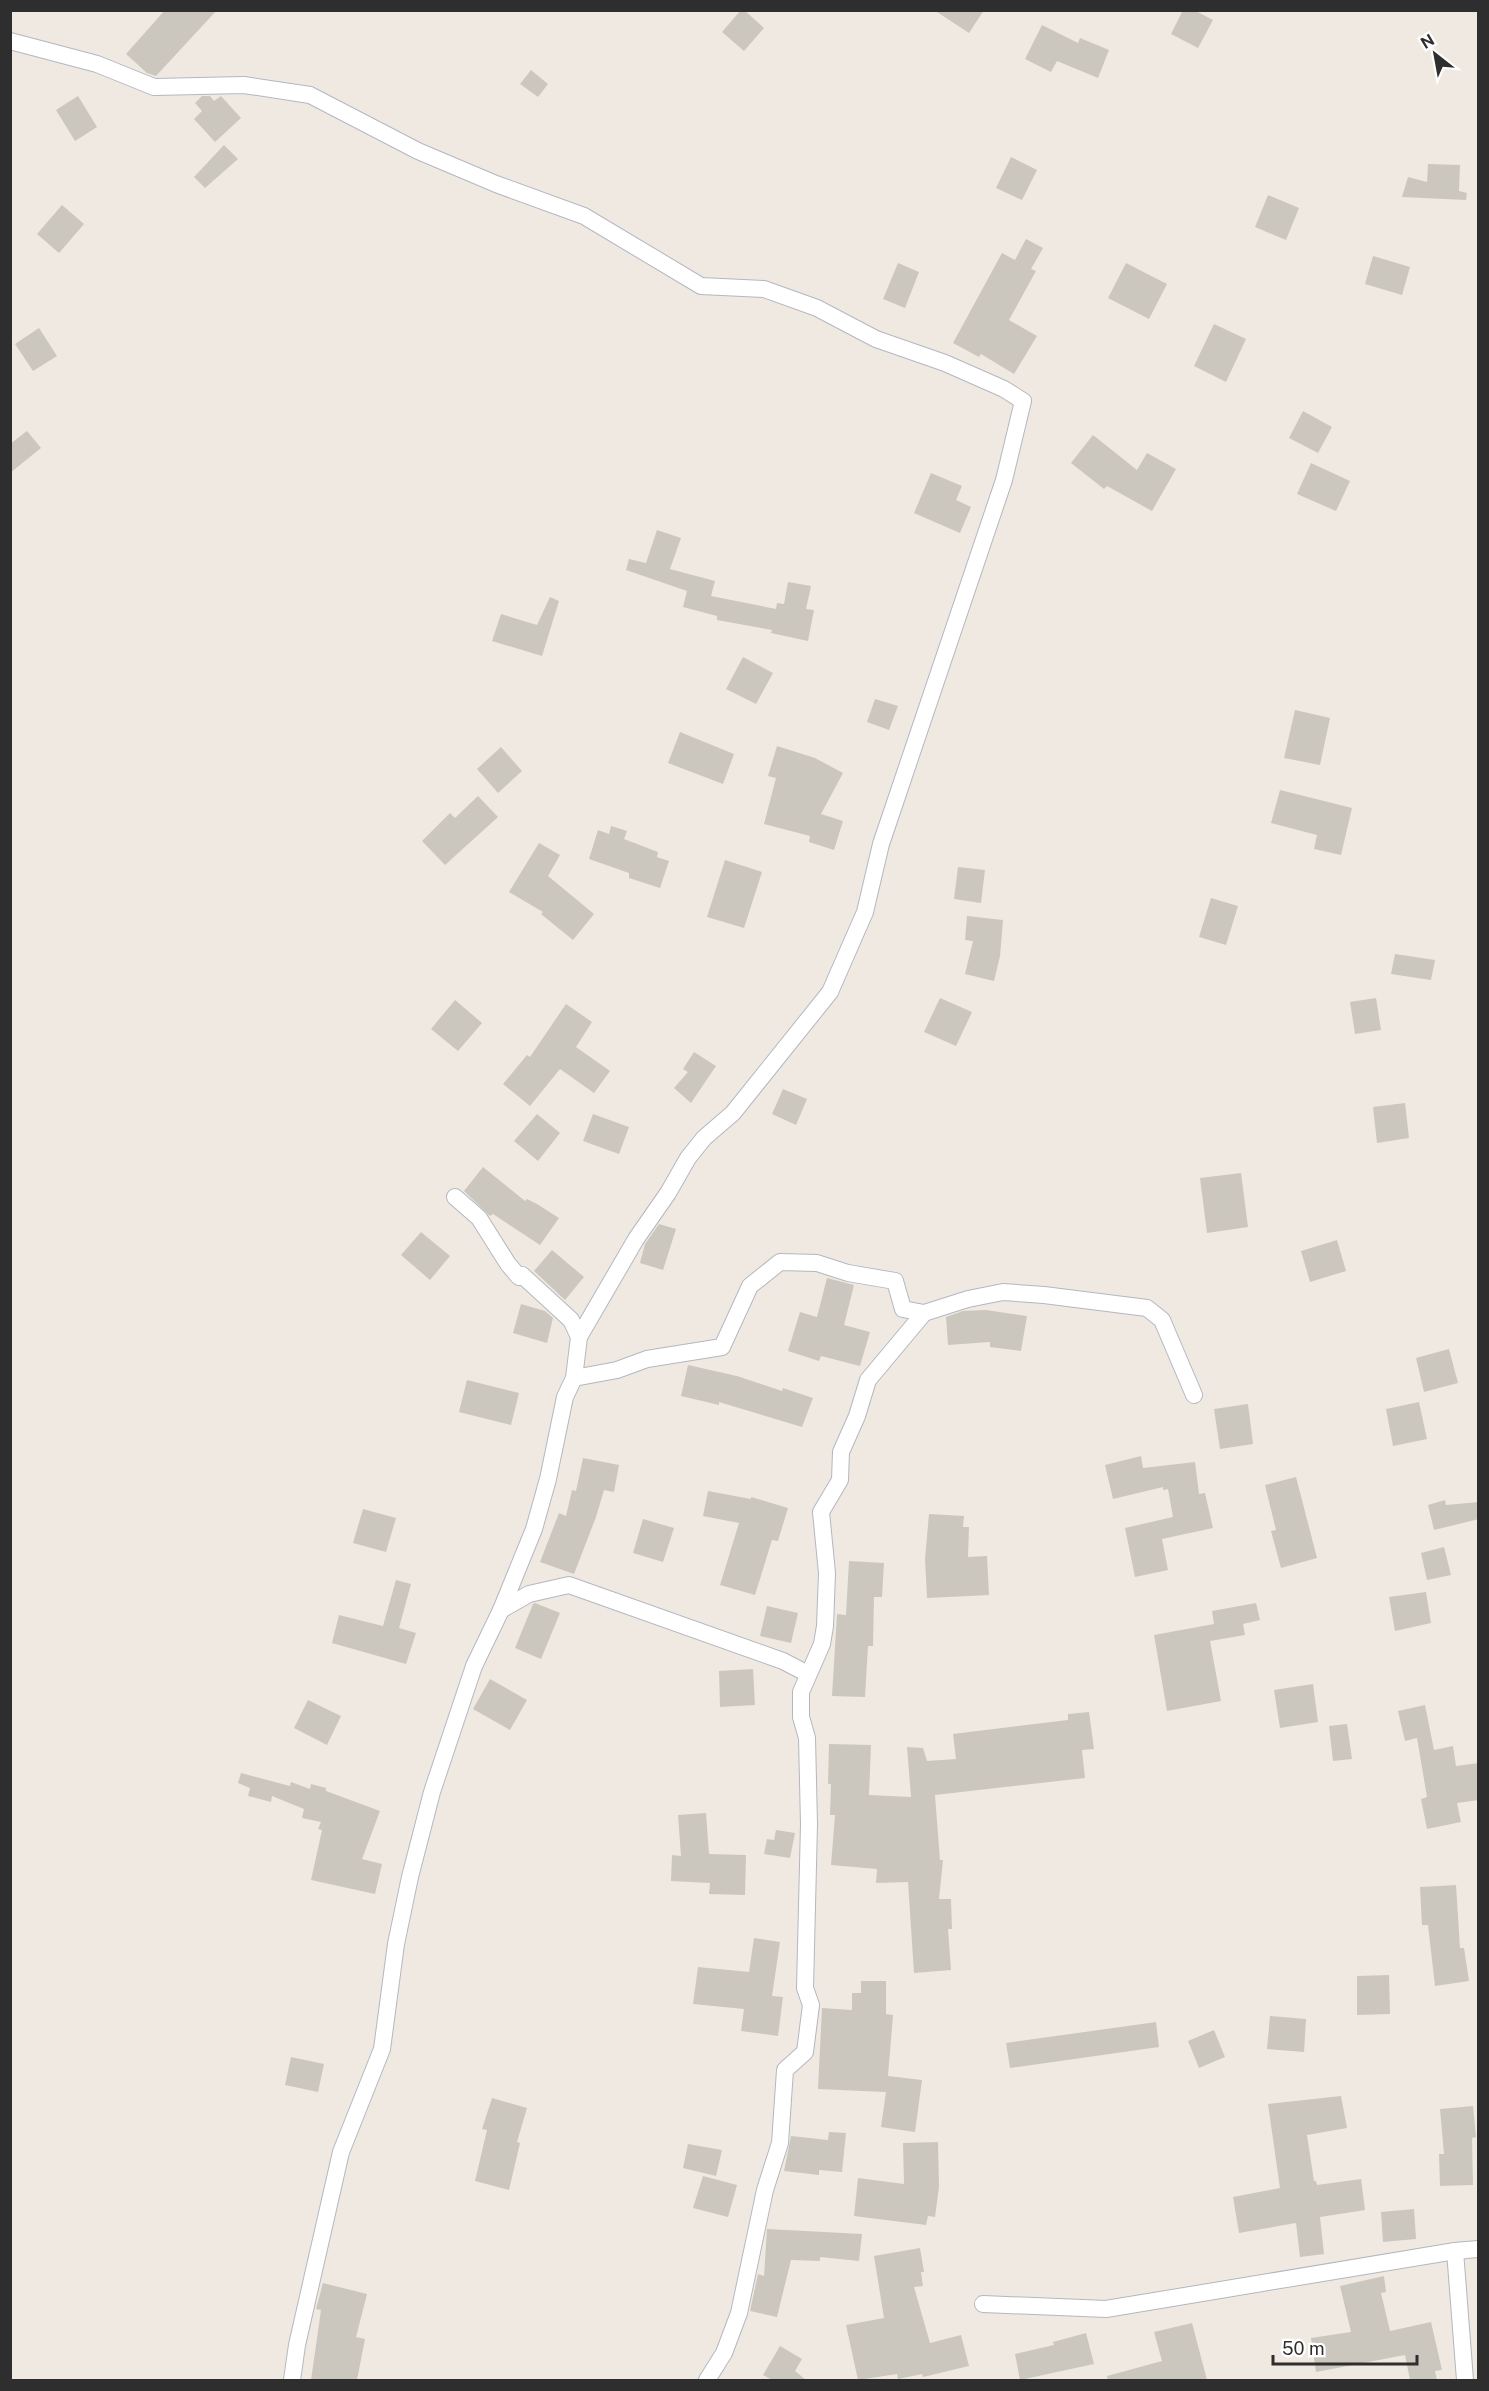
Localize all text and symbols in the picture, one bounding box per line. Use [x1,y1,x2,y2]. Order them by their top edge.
north arrow [1405,24,1465,84]
text: N [1417,30,1438,53]
scale bar [1273,2328,1417,2366]
text: 50 m [1282,2338,1325,2359]

